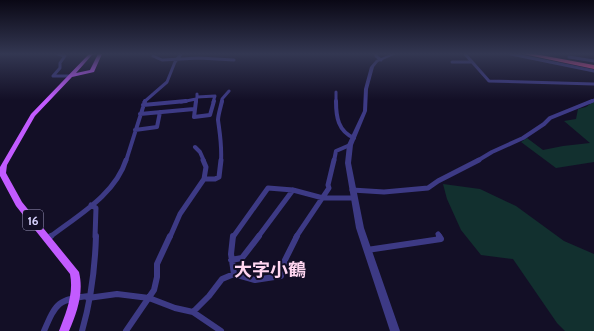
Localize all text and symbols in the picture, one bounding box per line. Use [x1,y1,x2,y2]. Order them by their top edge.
road number: 16 [23,210,43,230]
district label: 大字小鶴 [234,259,306,281]

